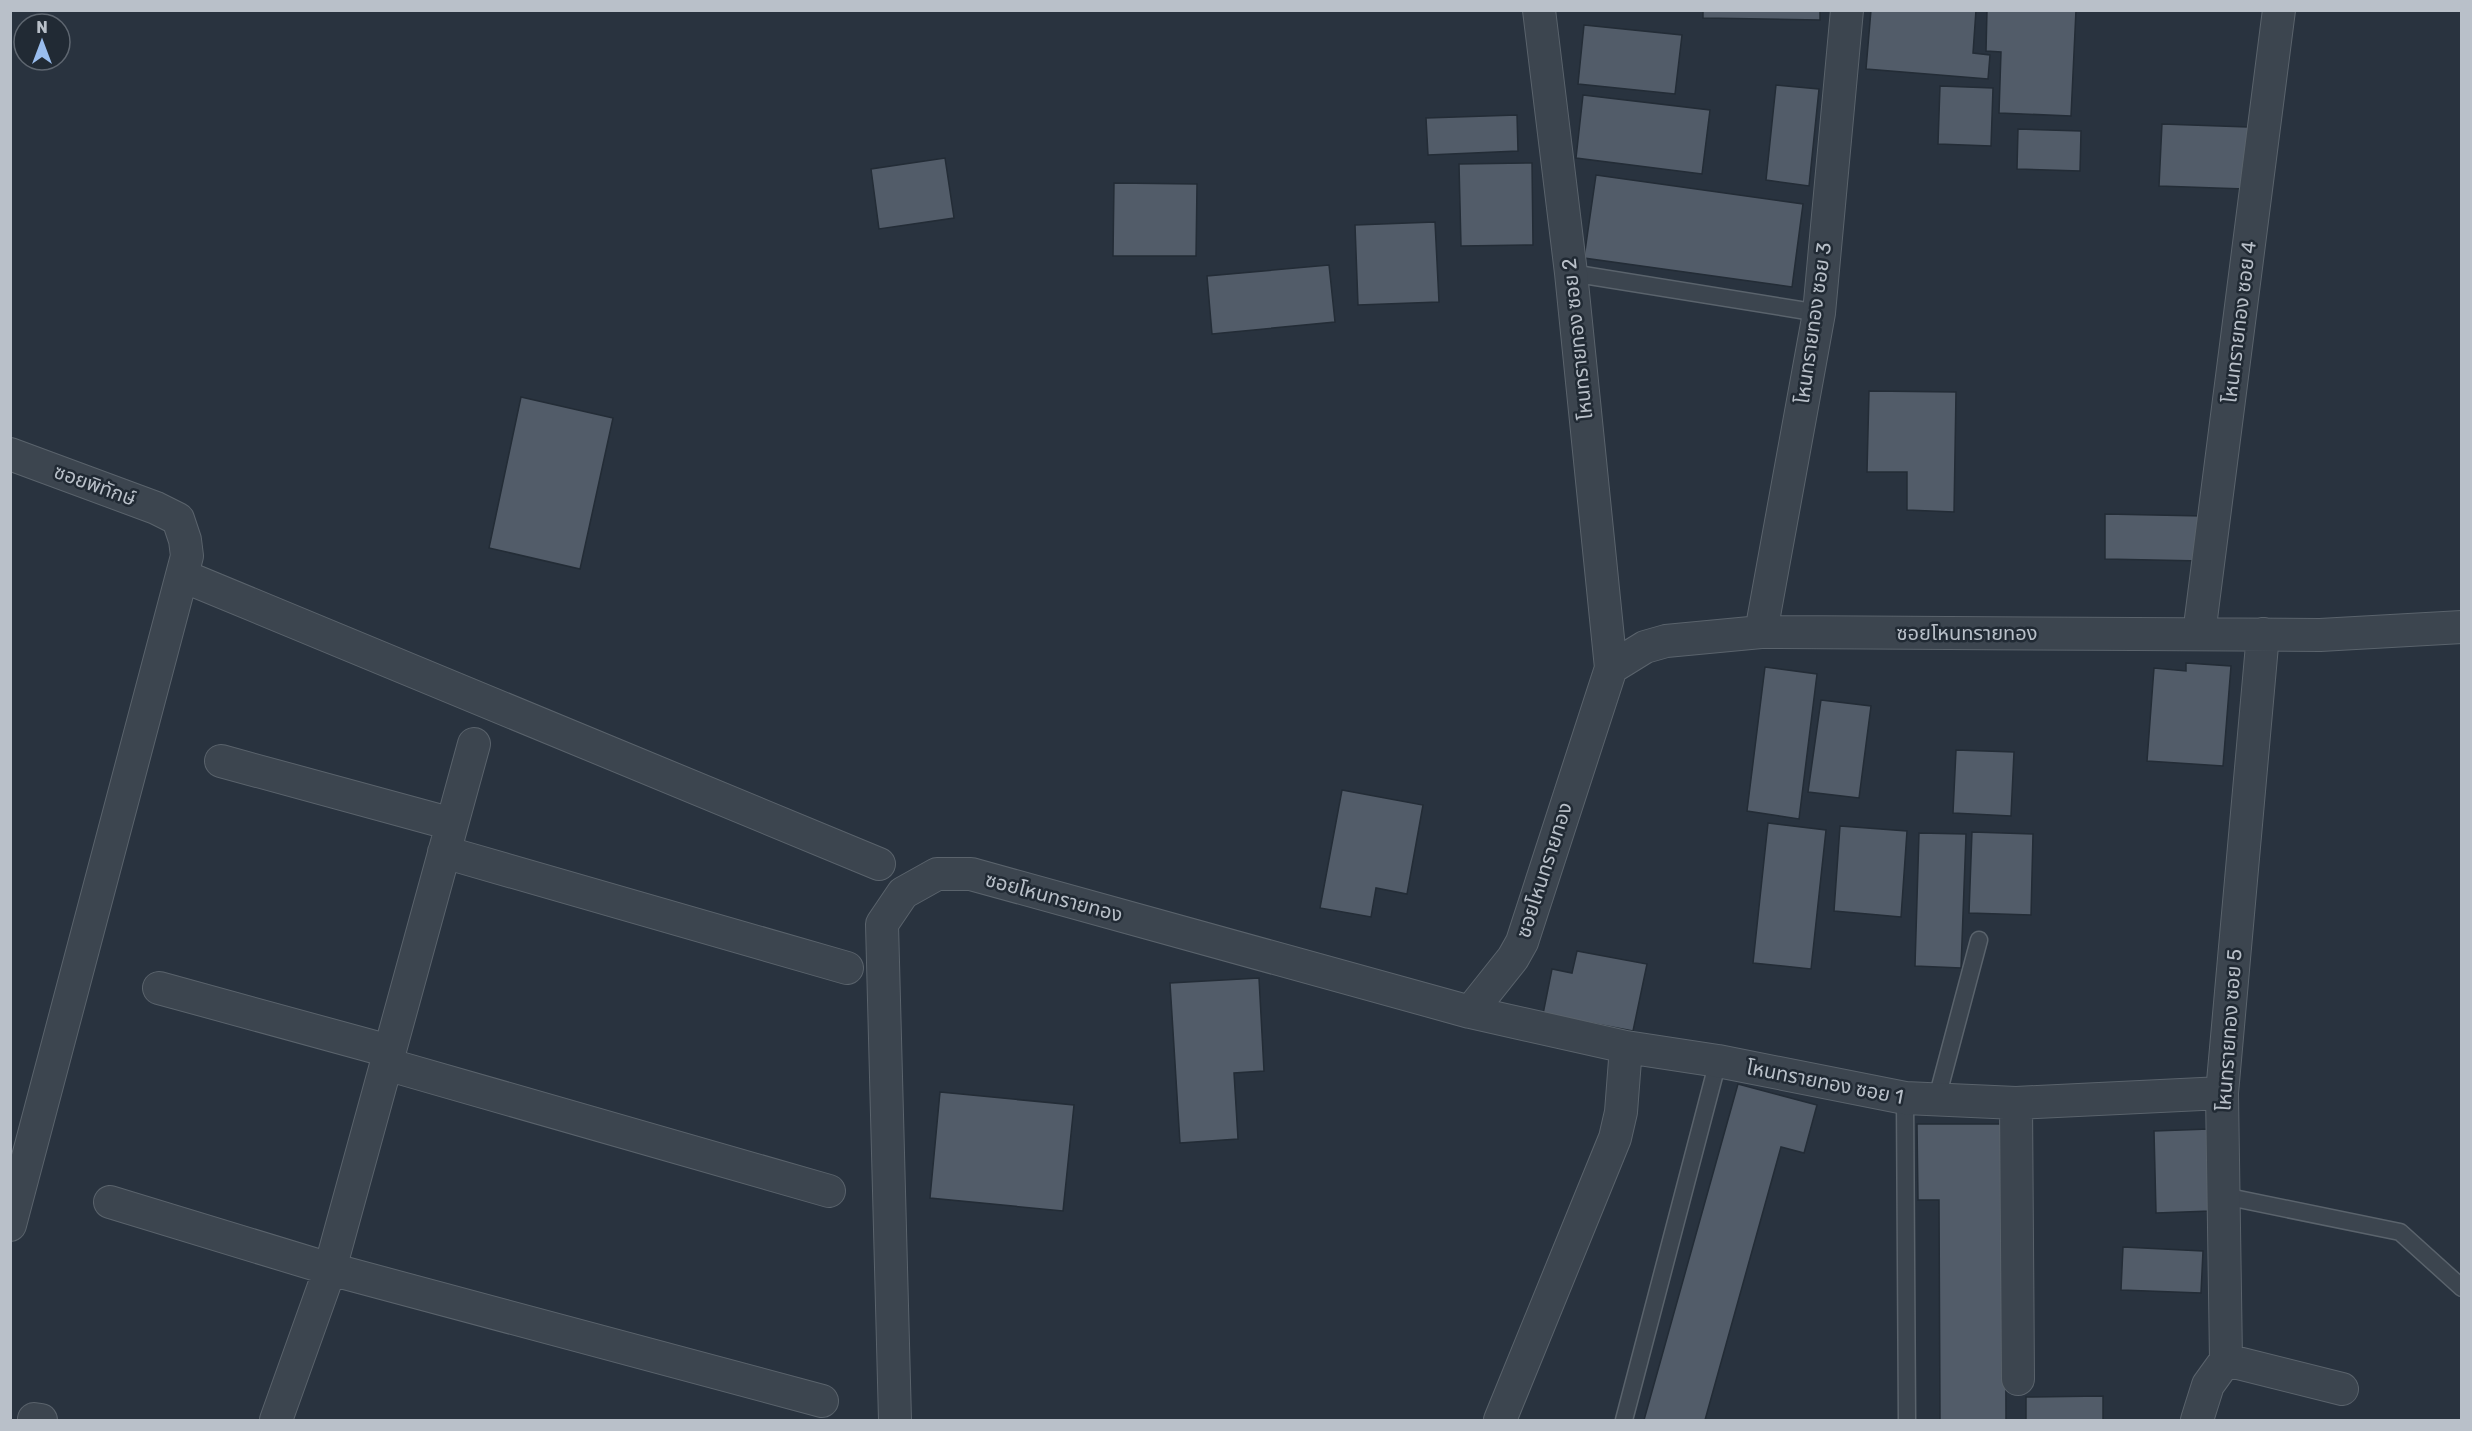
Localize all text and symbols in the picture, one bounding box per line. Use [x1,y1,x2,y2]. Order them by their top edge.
north arrow [12,12,72,72]
text: N [36,18,48,37]
street label: โหนทรายทอง ซอย 4 [2217,240,2261,404]
street label: โหนทรายทอง ซอย 3 [1790,241,1836,405]
street label: โหนทรายทอง ซอย 2 [1557,257,1597,421]
street label: ซอยพิทักษ์ [51,459,139,511]
street label: ซอยโหนทรายทอง [1897,621,2037,645]
street label: ซอยโหนทรายทอง [1511,799,1577,941]
street label: ซอยโหนทรายทอง [983,867,1125,927]
street label: โหนทรายทอง ซอย 5 [2211,948,2247,1112]
street label: โหนทรายทอง ซอย 1 [1745,1055,1905,1109]

